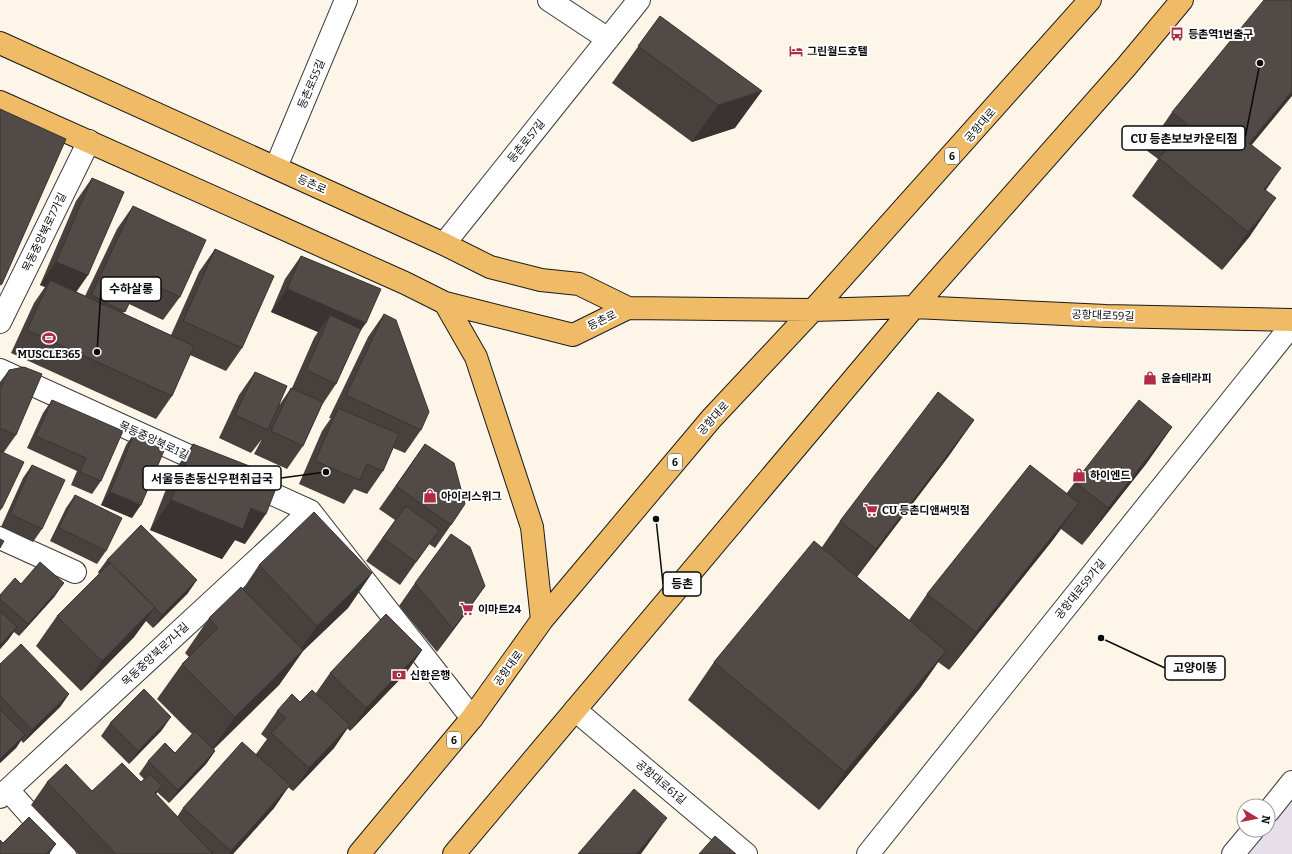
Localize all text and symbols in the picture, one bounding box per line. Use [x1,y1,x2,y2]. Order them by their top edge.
bus stop icon: 등촌역1번출구 [1169,26,1185,42]
place label: 등촌역1번출구 [1188,28,1253,41]
hotel icon: 그린월드호텔 [788,43,804,59]
place label: 그린월드호텔 [807,45,868,58]
street label: 등촌로55길 [295,58,328,111]
street label: 공항대로 [962,106,999,145]
street label: 등촌로57길 [505,117,548,165]
callout: CU 등촌보보카운티점 [1122,126,1245,150]
text: CU 등촌보보카운티점 [1131,132,1237,146]
road number: 6 [945,148,959,164]
street label: 등촌로 [295,172,328,197]
street label: 목동중앙북로7가길 [20,191,69,274]
callout: 수하살롱 [101,277,161,301]
text: 수하살롱 [109,282,153,296]
street label: 등촌로 [586,308,619,333]
street label: 공항대로59길 [1071,308,1135,323]
sports icon: MUSCLE365 [41,330,57,346]
place label: MUSCLE365 [18,348,80,361]
shop icon: 윤슬테라피 [1142,370,1158,386]
place label: 윤슬테라피 [1161,372,1212,385]
street label: 공항대로 [695,399,732,438]
street label: 목동중앙북로1길 [117,419,191,462]
road number: 6 [668,454,682,470]
callout: 서울등촌동신우편취급국 [143,466,281,490]
shop icon: 하이엔드 [1071,467,1087,483]
place label: 하이엔드 [1090,469,1130,482]
text: 서울등촌동신우편취급국 [151,472,273,486]
shop icon: 아이리스위그 [422,488,438,504]
place label: 아이리스위그 [441,490,502,503]
supermarket icon: CU 등촌디앤써밋점 [863,502,879,518]
place label: CU 등촌디앤써밋점 [882,504,970,517]
street label: 공항대로59가길 [1052,557,1108,622]
callout: 등촌 [663,572,701,596]
text: 등촌 [671,577,693,591]
supermarket icon: 이마트24 [459,601,475,617]
place label: 이마트24 [478,603,522,616]
street label: 목동중앙북로7나길 [119,620,191,689]
street label: 공항대로 [491,648,526,688]
callout: 고양이똥 [1165,656,1225,680]
text: 고양이똥 [1173,661,1217,675]
bank icon: 신한은행 [391,667,407,683]
place label: 신한은행 [410,669,450,682]
road number: 6 [447,732,461,748]
street label: 공항대로61길 [633,758,688,807]
north arrow [1236,798,1276,838]
text: N [1258,814,1272,825]

